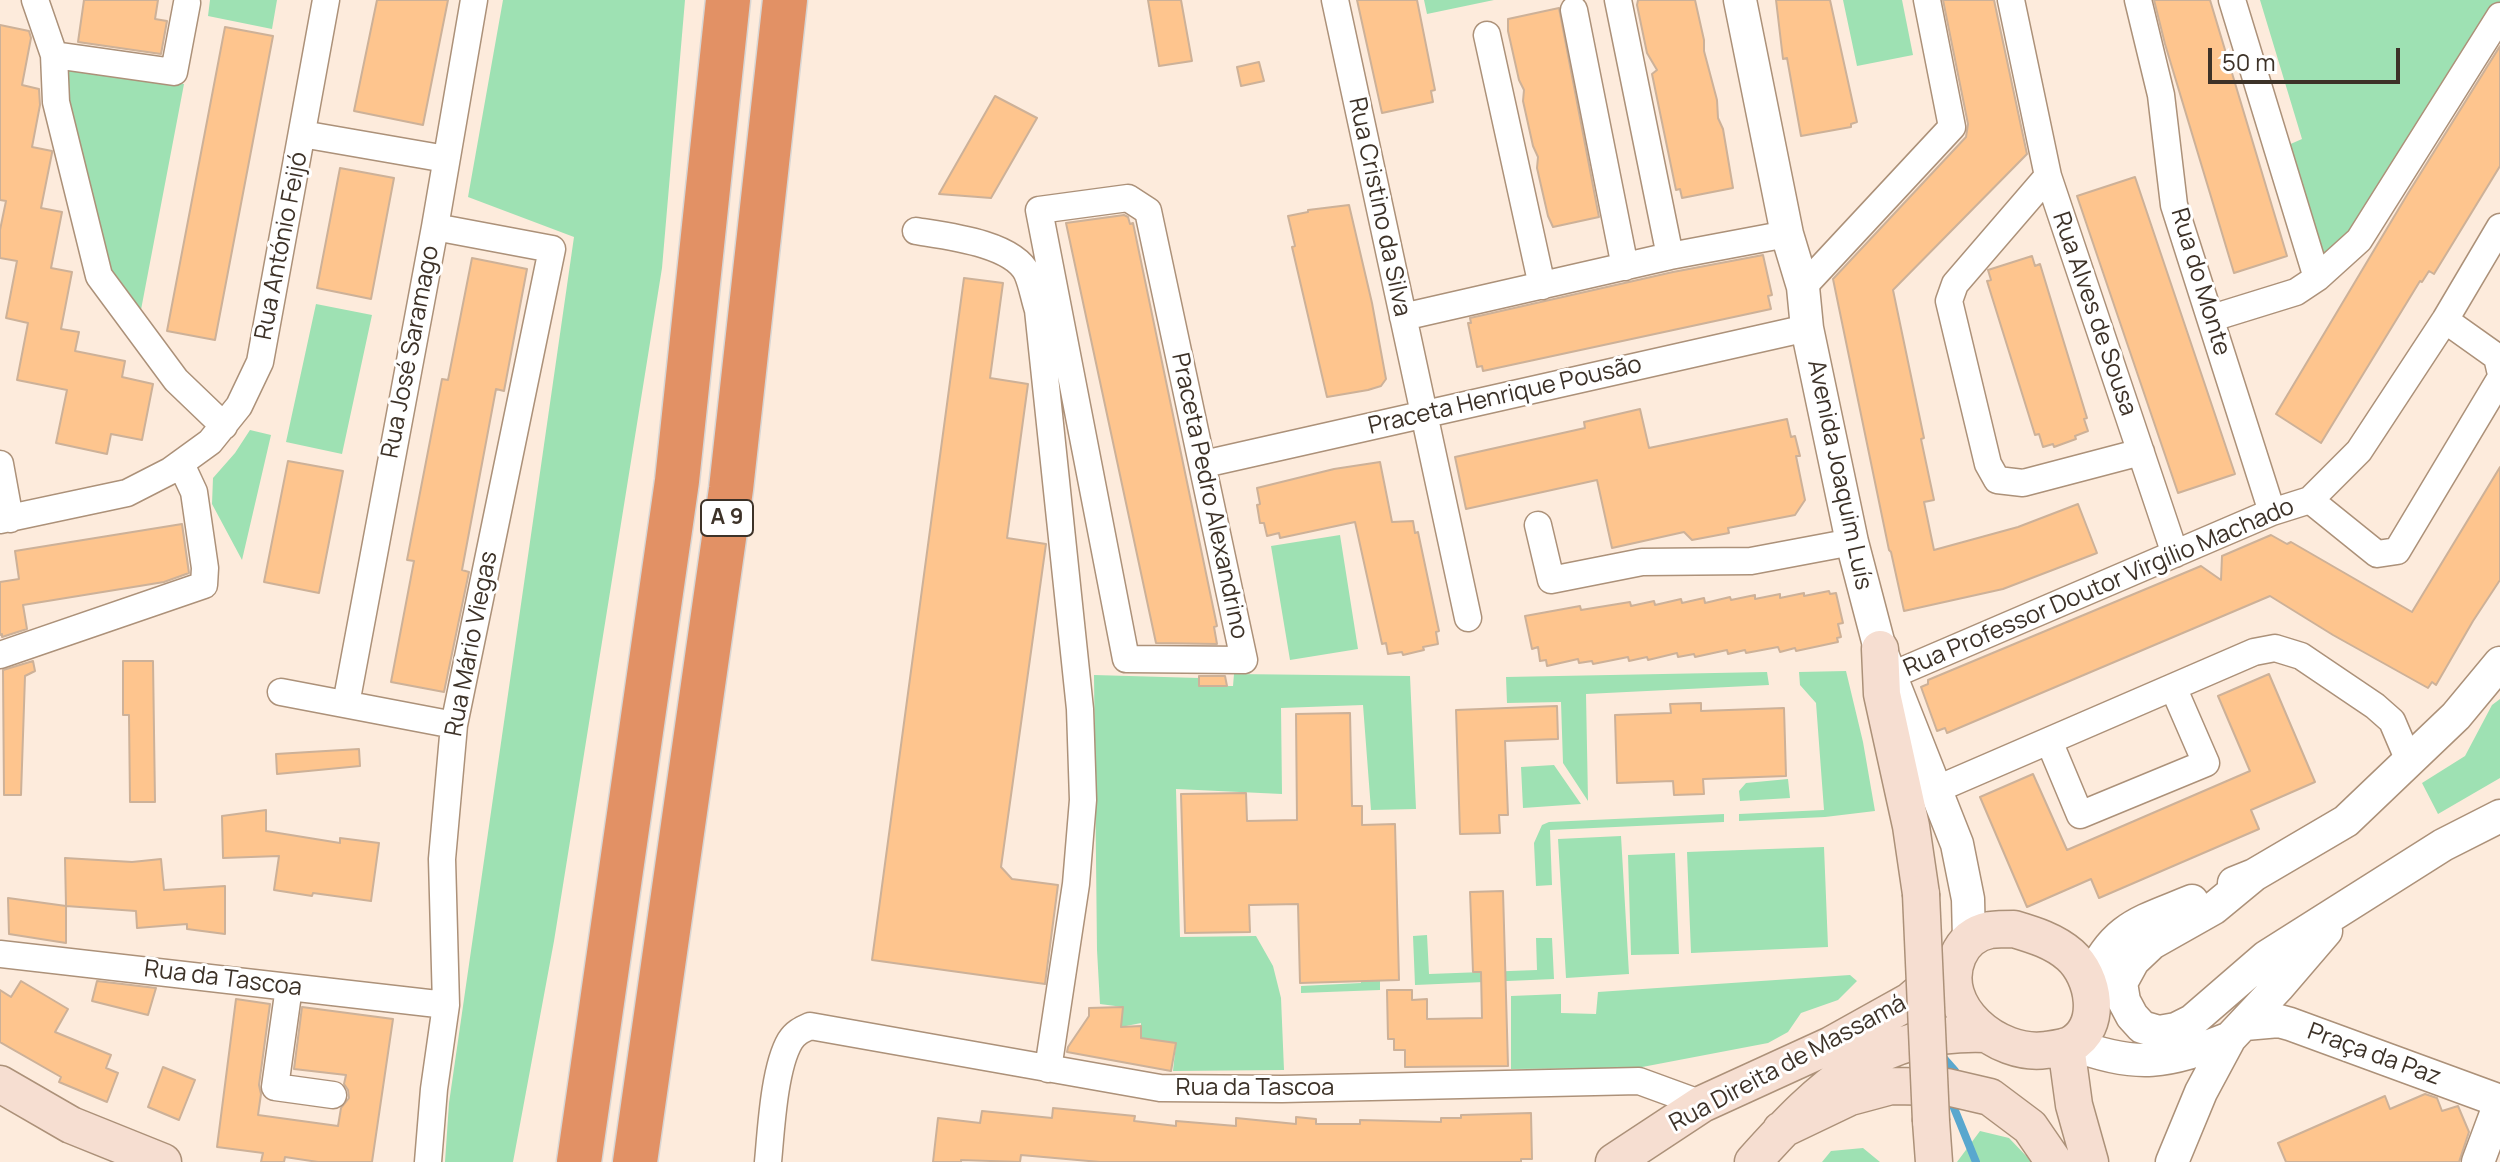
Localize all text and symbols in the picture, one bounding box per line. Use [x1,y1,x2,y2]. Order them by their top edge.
scale bar [2212,32,2404,82]
text: 50 m [2222,45,2276,78]
street label: Rua Cristino da Silva [1342,95,1416,319]
street label: Rua António Feijó [250,150,314,342]
street label: Rua do Monte [2164,205,2236,359]
street label: Rua Alves de Sousa [2046,208,2142,420]
street label: Rua José Saramago [376,243,446,461]
street label: Praceta Pedro Alexandrino [1165,350,1253,642]
street label: Praceta Henrique Pousão [1366,351,1644,441]
street label: Avenida Joaquim Luís [1801,357,1877,593]
street label: Rua Professor Doutor Virgílio Machado [1899,492,2299,684]
road number: A 9 [701,500,753,536]
street label: Rua Mário Viegas [440,549,504,739]
street label: Rua da Tascoa [142,955,304,1003]
street label: Rua Direita de Massamá [1665,989,1911,1139]
street label: Praça da Paz [2303,1018,2445,1092]
street label: Rua da Tascoa [1176,1074,1334,1102]

